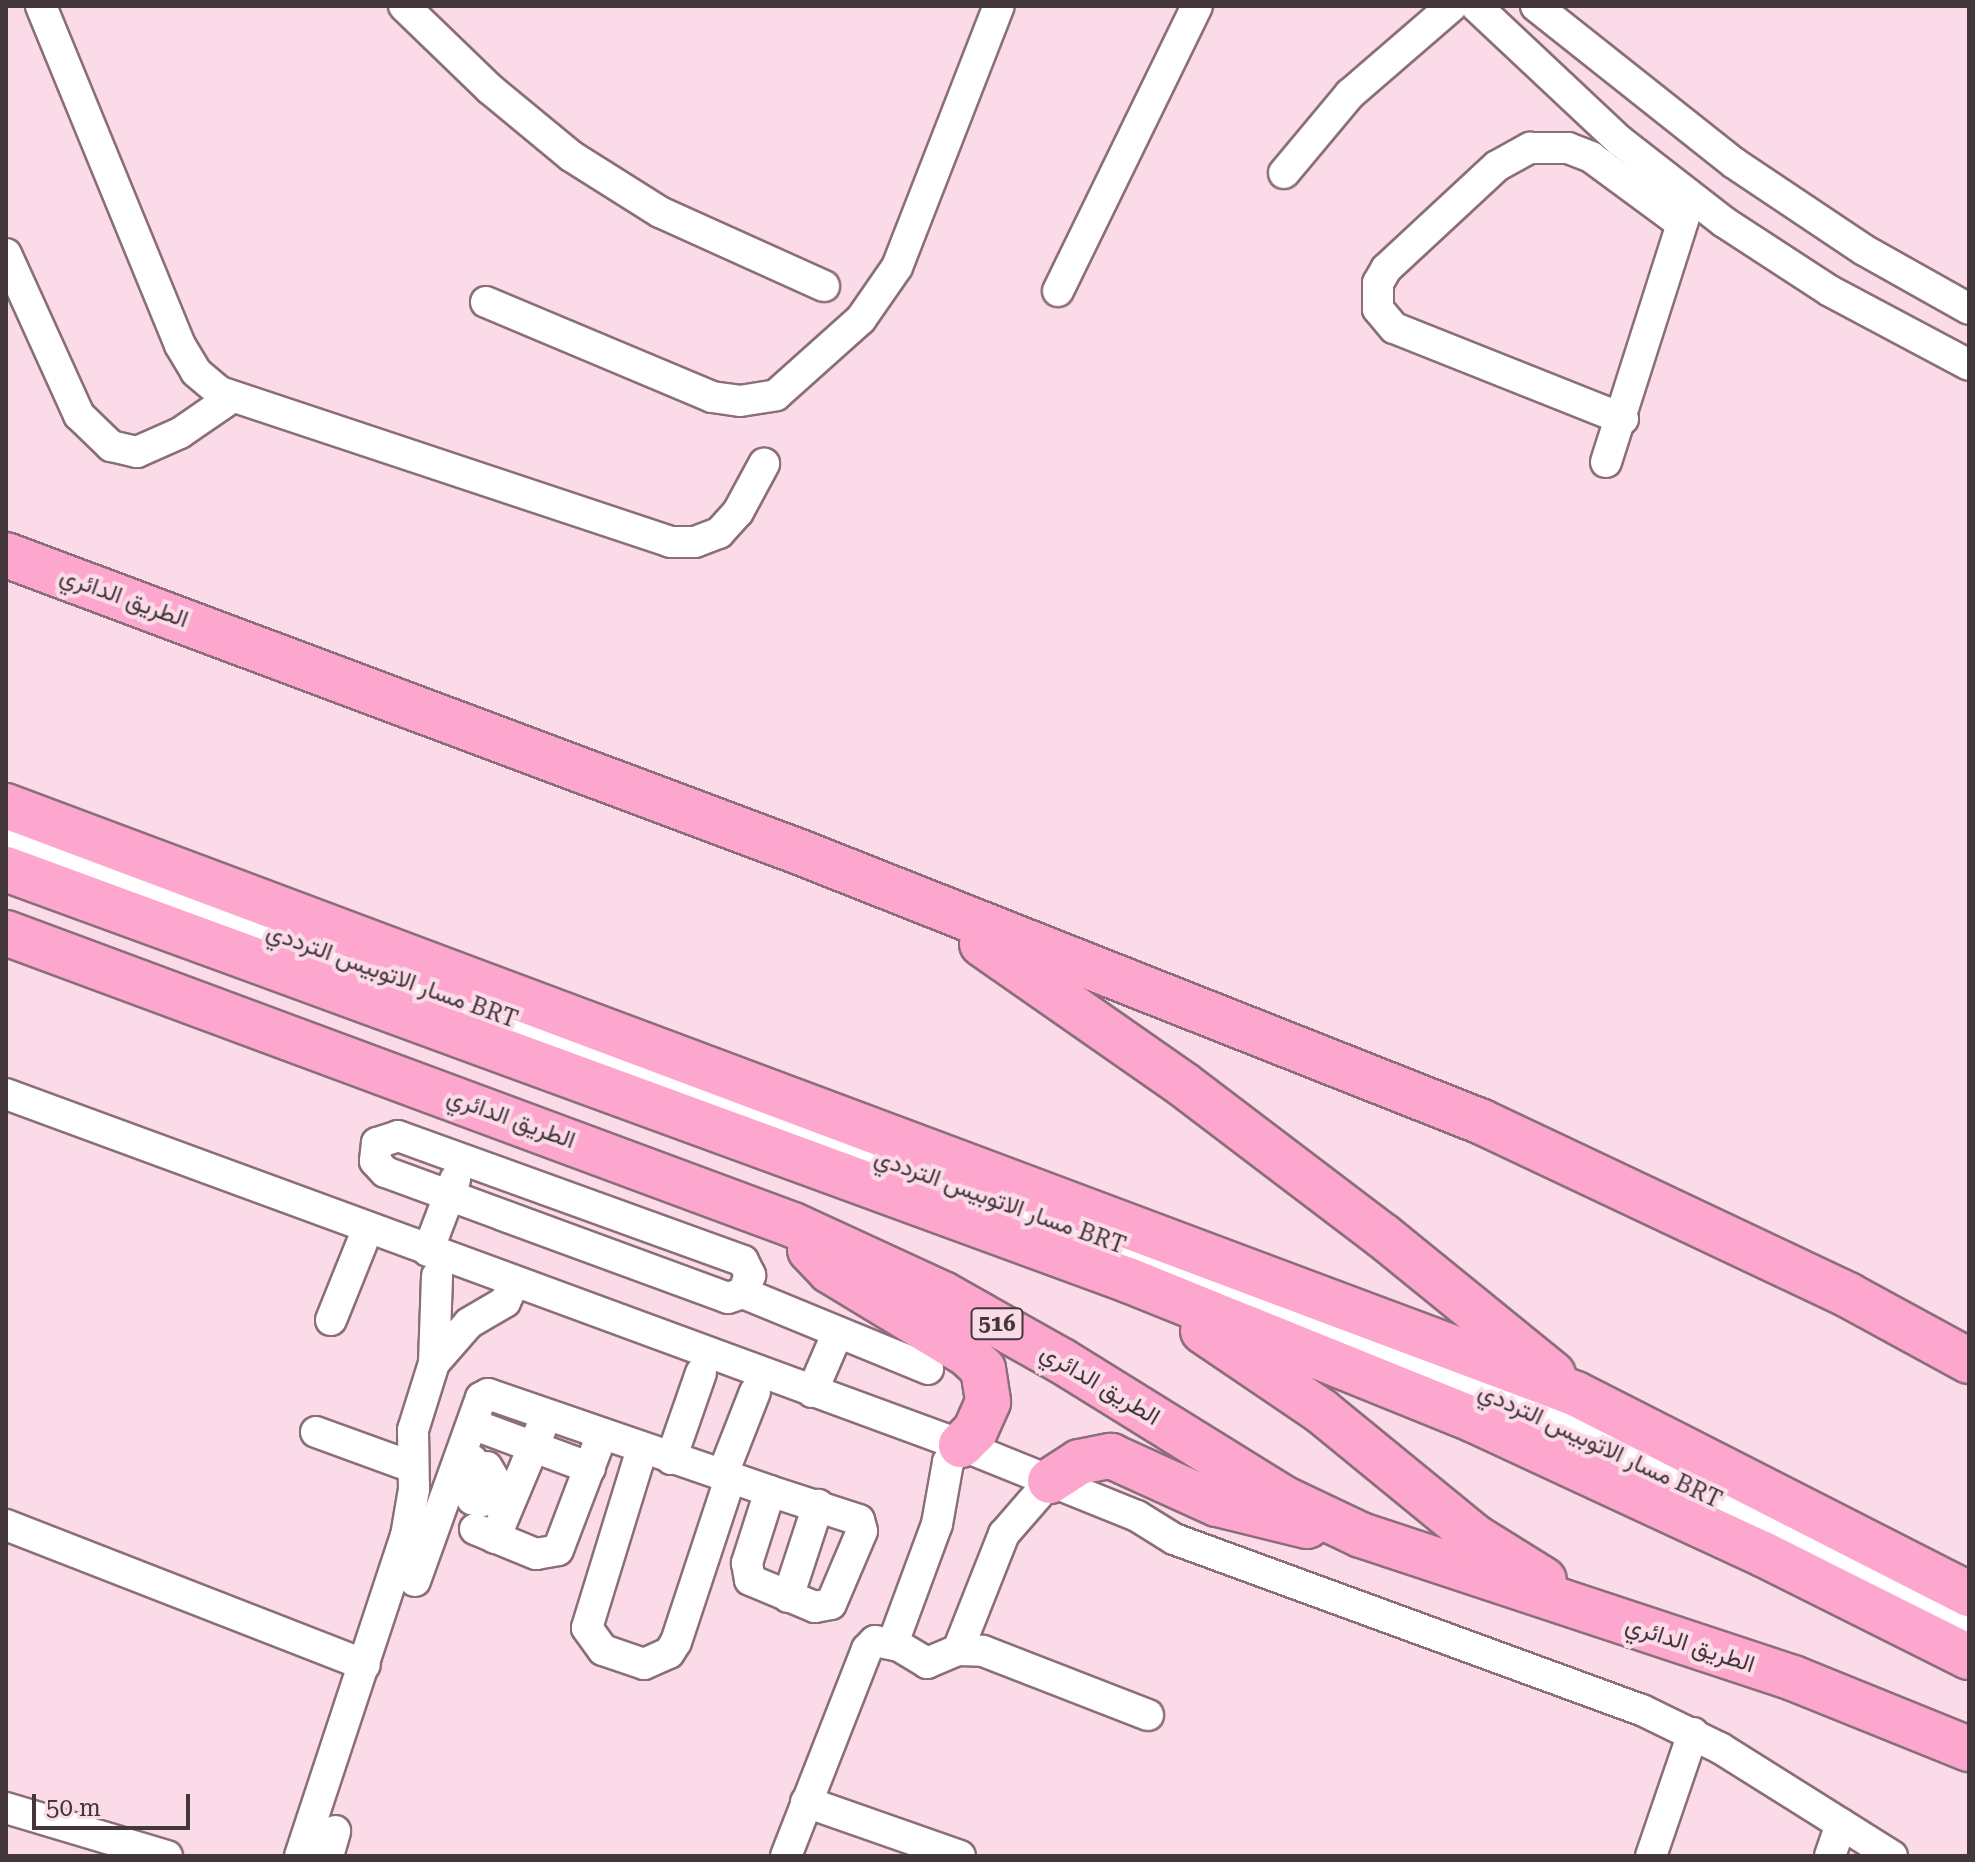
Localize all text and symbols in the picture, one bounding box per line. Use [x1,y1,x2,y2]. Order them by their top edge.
street label: الطريق الدائري [56,561,192,635]
street label: مسار الاتوبيس الترددي BRT [262,917,522,1035]
street label: الطريق الدائري [443,1082,579,1156]
street label: مسار الاتوبيس الترددي BRT [870,1143,1130,1261]
road number: 516 [969,1306,1025,1342]
street label: الطريق الدائري [1035,1338,1165,1432]
street label: مسار الاتوبيس الترددي BRT [1474,1377,1726,1515]
street label: الطريق الدائري [1622,1611,1758,1679]
scale bar [36,1778,194,1828]
text: 50 m [46,1794,101,1822]

